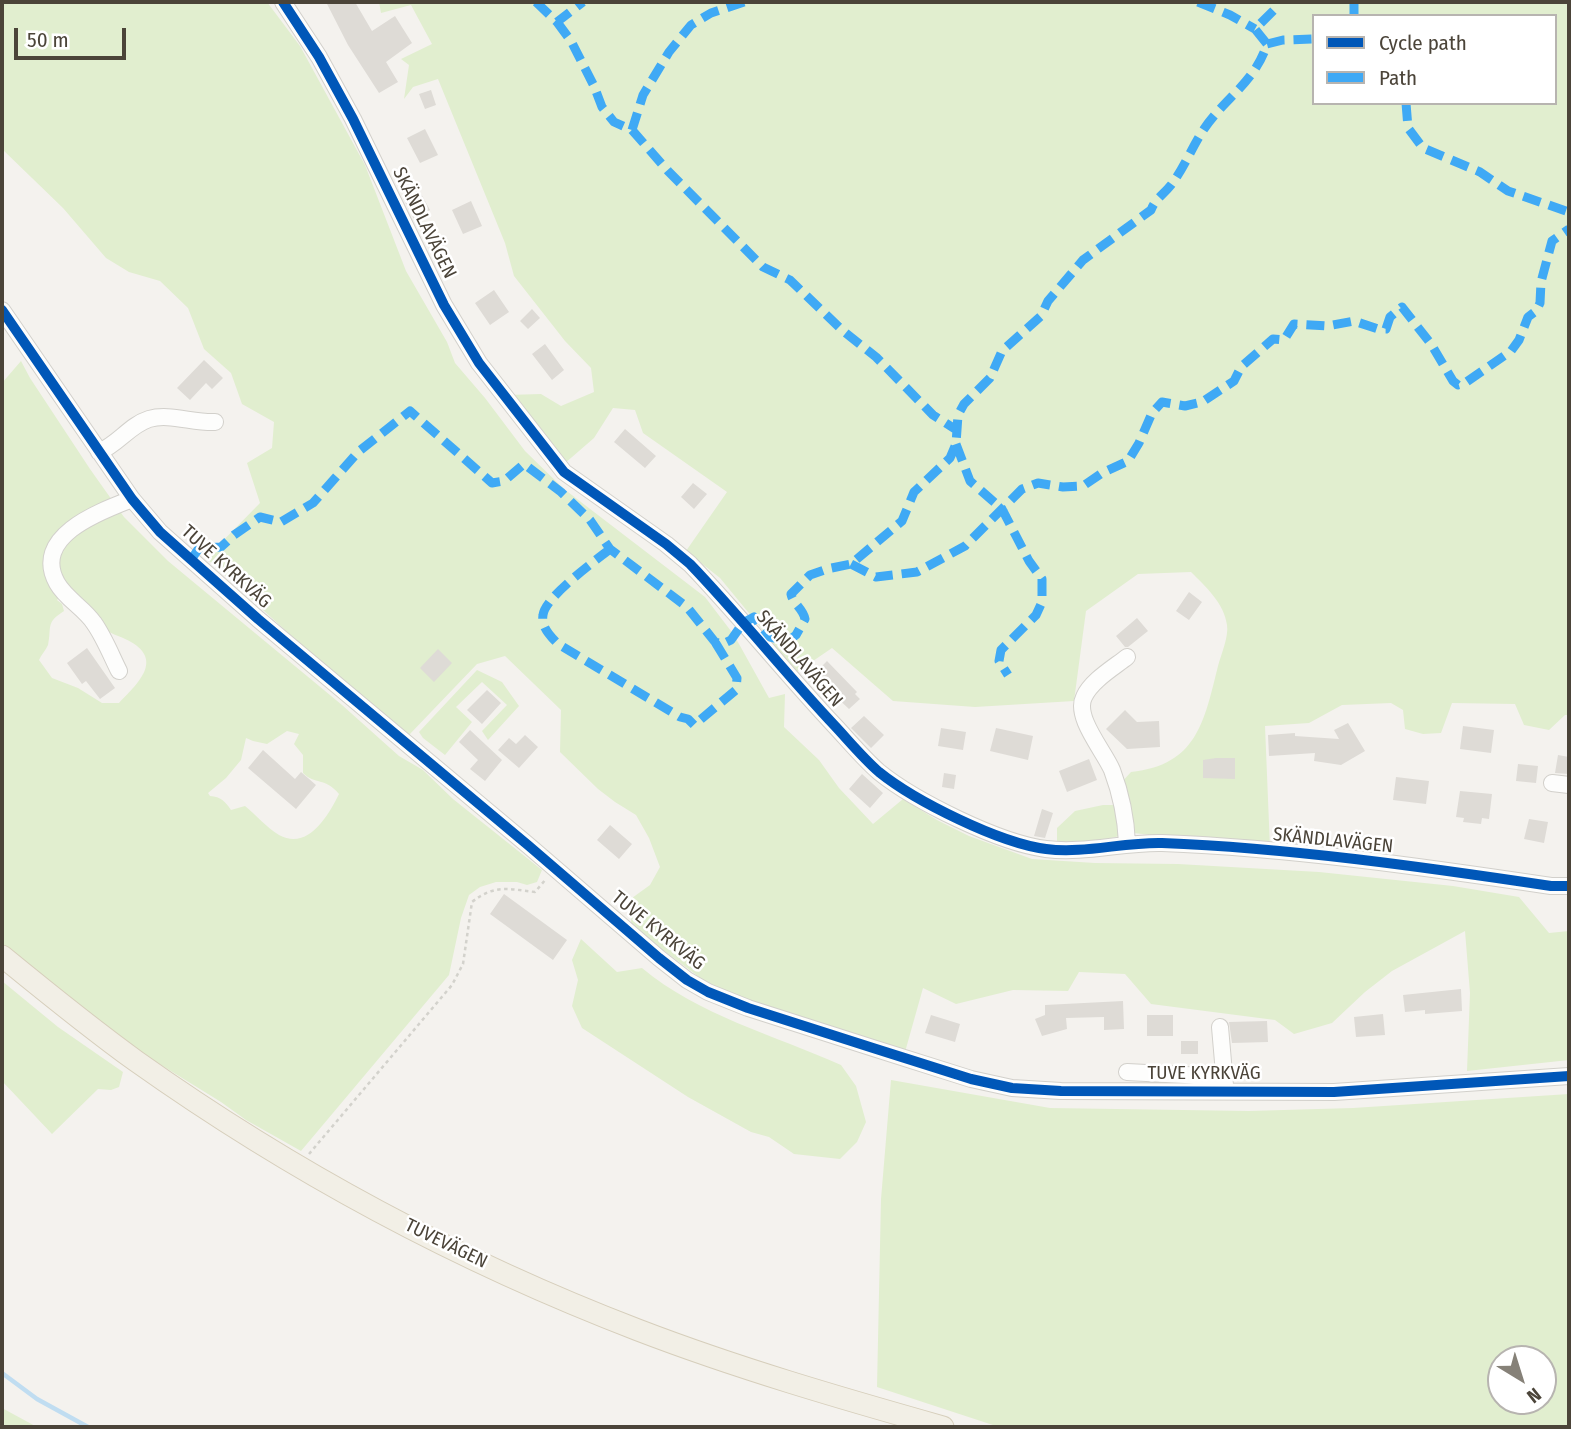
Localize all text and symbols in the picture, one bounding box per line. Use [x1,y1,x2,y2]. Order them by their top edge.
scale bar [18,14,130,58]
legend [1312,14,1557,105]
text: 50 m [27,27,69,53]
text: Cycle path [1379,30,1467,56]
text: Path [1379,65,1417,91]
street label: SKÄNDLAVÄGEN [387,164,461,282]
street label: TUVE KYRKVÄG [176,521,276,613]
street label: SKÄNDLAVÄGEN [751,606,847,712]
street label: SKÄNDLAVÄGEN [1272,823,1394,859]
street label: TUVE KYRKVÄG [607,887,709,975]
street label: TUVE KYRKVÄG [1147,1063,1261,1085]
street label: TUVEVÄGEN [401,1214,491,1274]
north arrow [1487,1345,1557,1415]
text: N [1522,1383,1546,1408]

